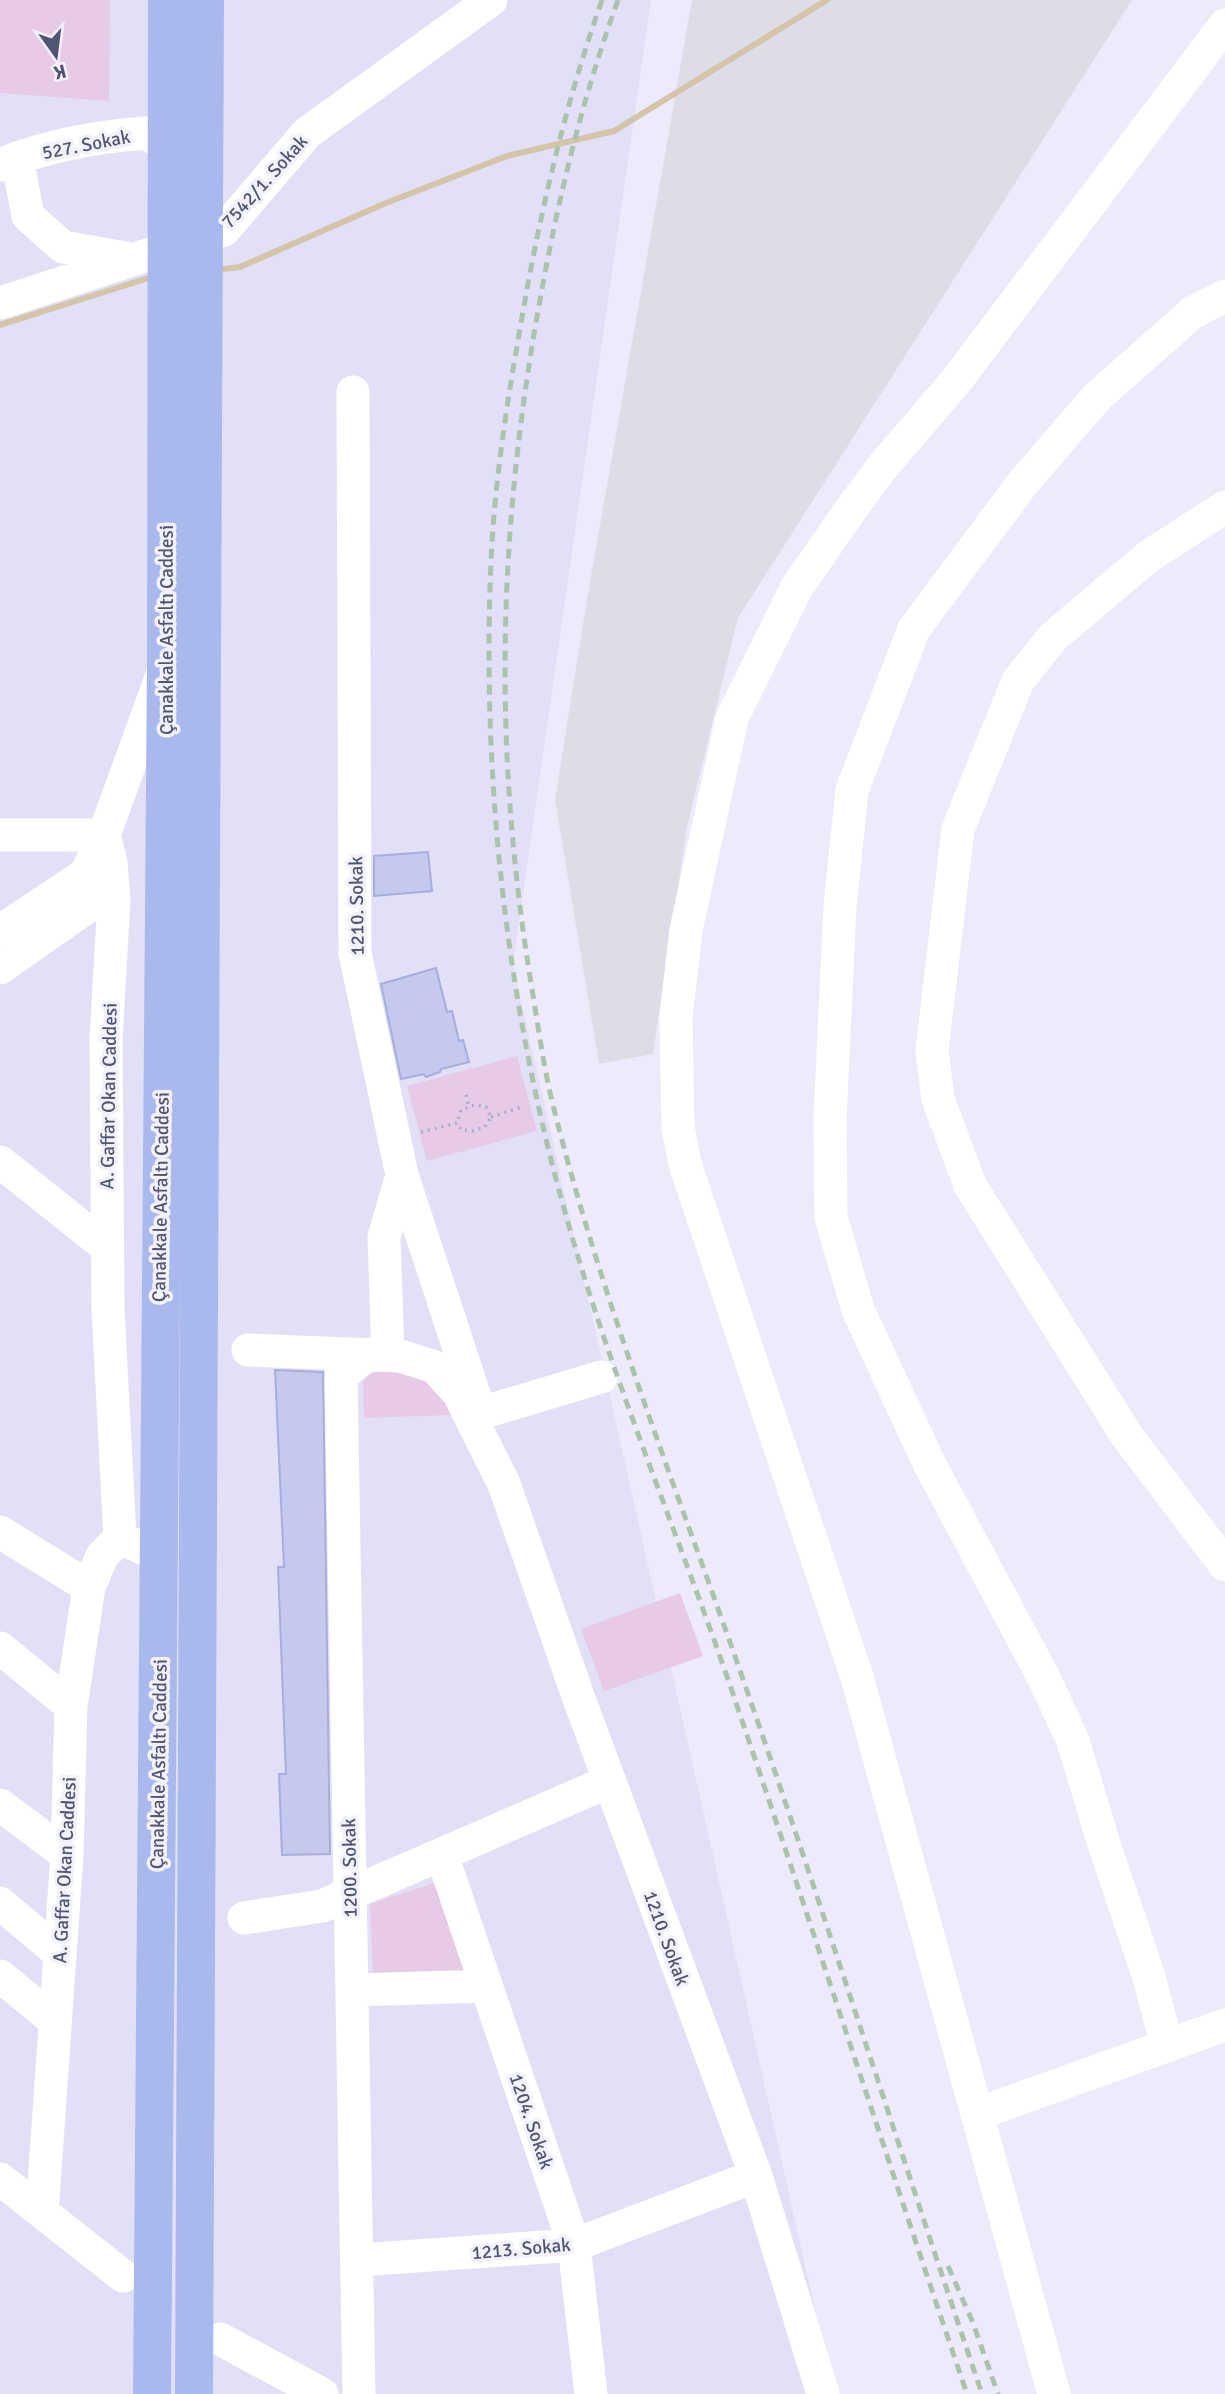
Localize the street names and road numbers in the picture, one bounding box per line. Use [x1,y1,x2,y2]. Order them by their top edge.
street label: 527. Sokak [40,125,133,165]
street label: 7542/1. Sokak [216,130,313,233]
street label: Çanakkale Asfaltı Caddesi [155,525,179,735]
street label: 1210. Sokak [344,856,370,956]
street label: A. Gaffar Okan Caddesi [95,1003,123,1190]
street label: Çanakkale Asfaltı Caddesi [147,1092,175,1302]
street label: Çanakkale Asfaltı Caddesi [145,1659,173,1869]
street label: A. Gaffar Okan Caddesi [48,1776,82,1964]
street label: 1200. Sokak [337,1818,363,1918]
street label: 1210. Sokak [638,1888,694,1990]
street label: 1204. Sokak [504,2070,559,2173]
street label: 1213. Sokak [471,2233,572,2265]

